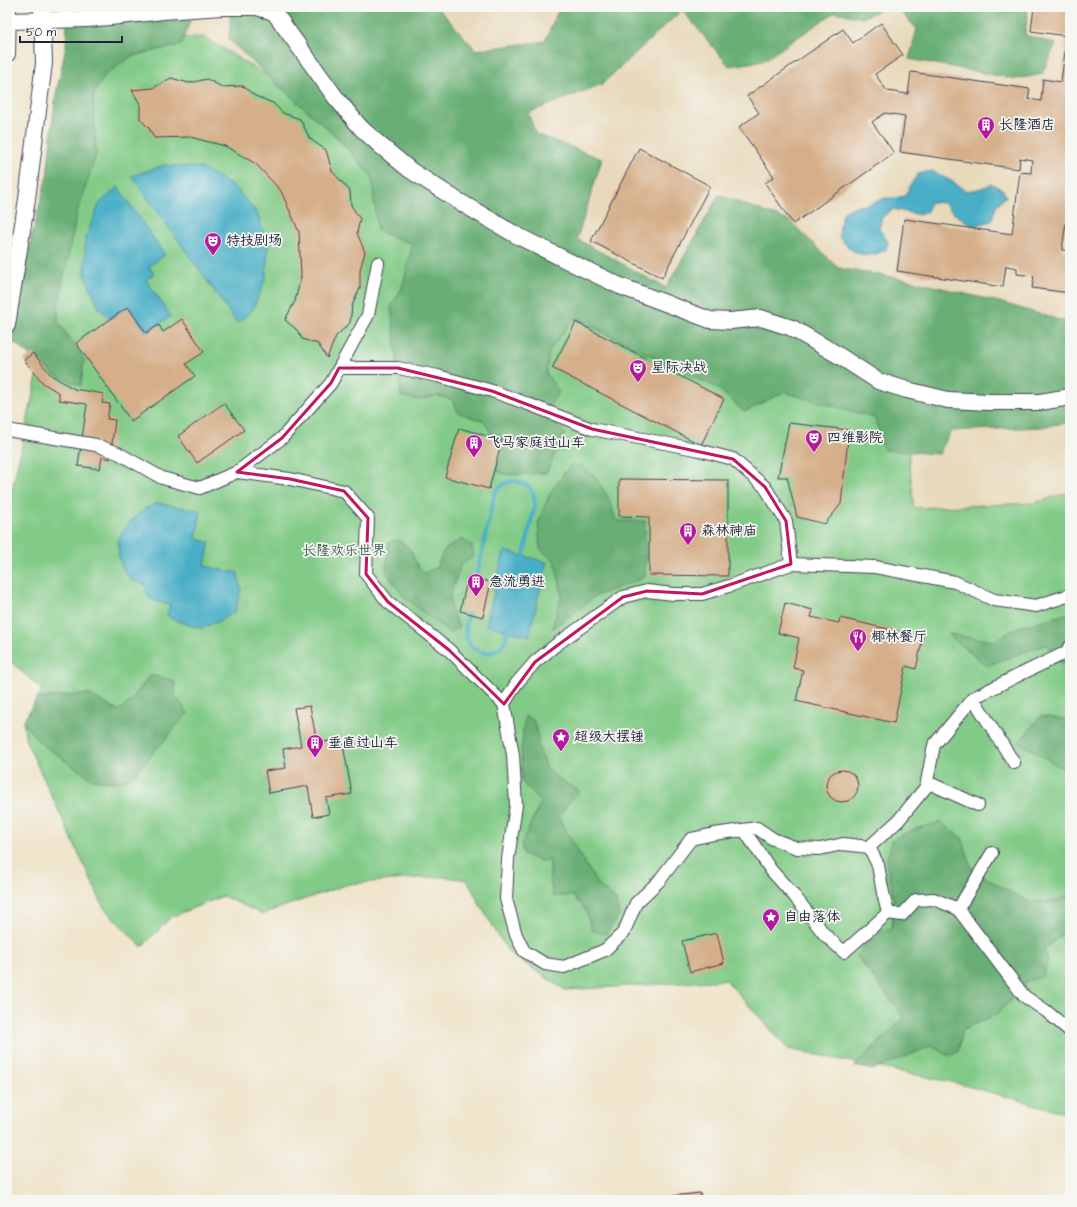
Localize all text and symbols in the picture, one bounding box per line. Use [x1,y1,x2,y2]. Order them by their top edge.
scale bar [20,18,122,44]
text: 50 m [26,24,57,41]
building icon: 长隆酒店 [976,115,996,140]
place label: 长隆酒店 [999,115,1055,135]
theatre icon: 特技剧场 [203,231,223,256]
place label: 特技剧场 [226,231,282,251]
theatre icon: 星际决战 [628,358,648,383]
place label: 星际决战 [651,358,707,378]
theatre icon: 四维影院 [804,428,824,453]
place label: 四维影院 [827,428,883,448]
building icon: 飞马家庭过山车 [464,433,484,458]
place label: 飞马家庭过山车 [487,433,585,453]
building icon: 森林神庙 [678,521,698,546]
place label: 森林神庙 [701,521,757,541]
park label: 长隆欢乐世界 [302,541,386,561]
building icon: 急流勇进 [466,572,486,597]
place label: 急流勇进 [489,572,545,592]
restaurant icon: 椰林餐厅 [848,627,868,652]
place label: 椰林餐厅 [871,627,927,647]
place icon: 超级大摆锤 [551,727,571,752]
place label: 超级大摆锤 [574,727,644,747]
building icon: 垂直过山车 [305,733,325,758]
place label: 垂直过山车 [328,733,398,753]
place icon: 自由落体 [761,907,781,932]
place label: 自由落体 [784,907,841,927]

